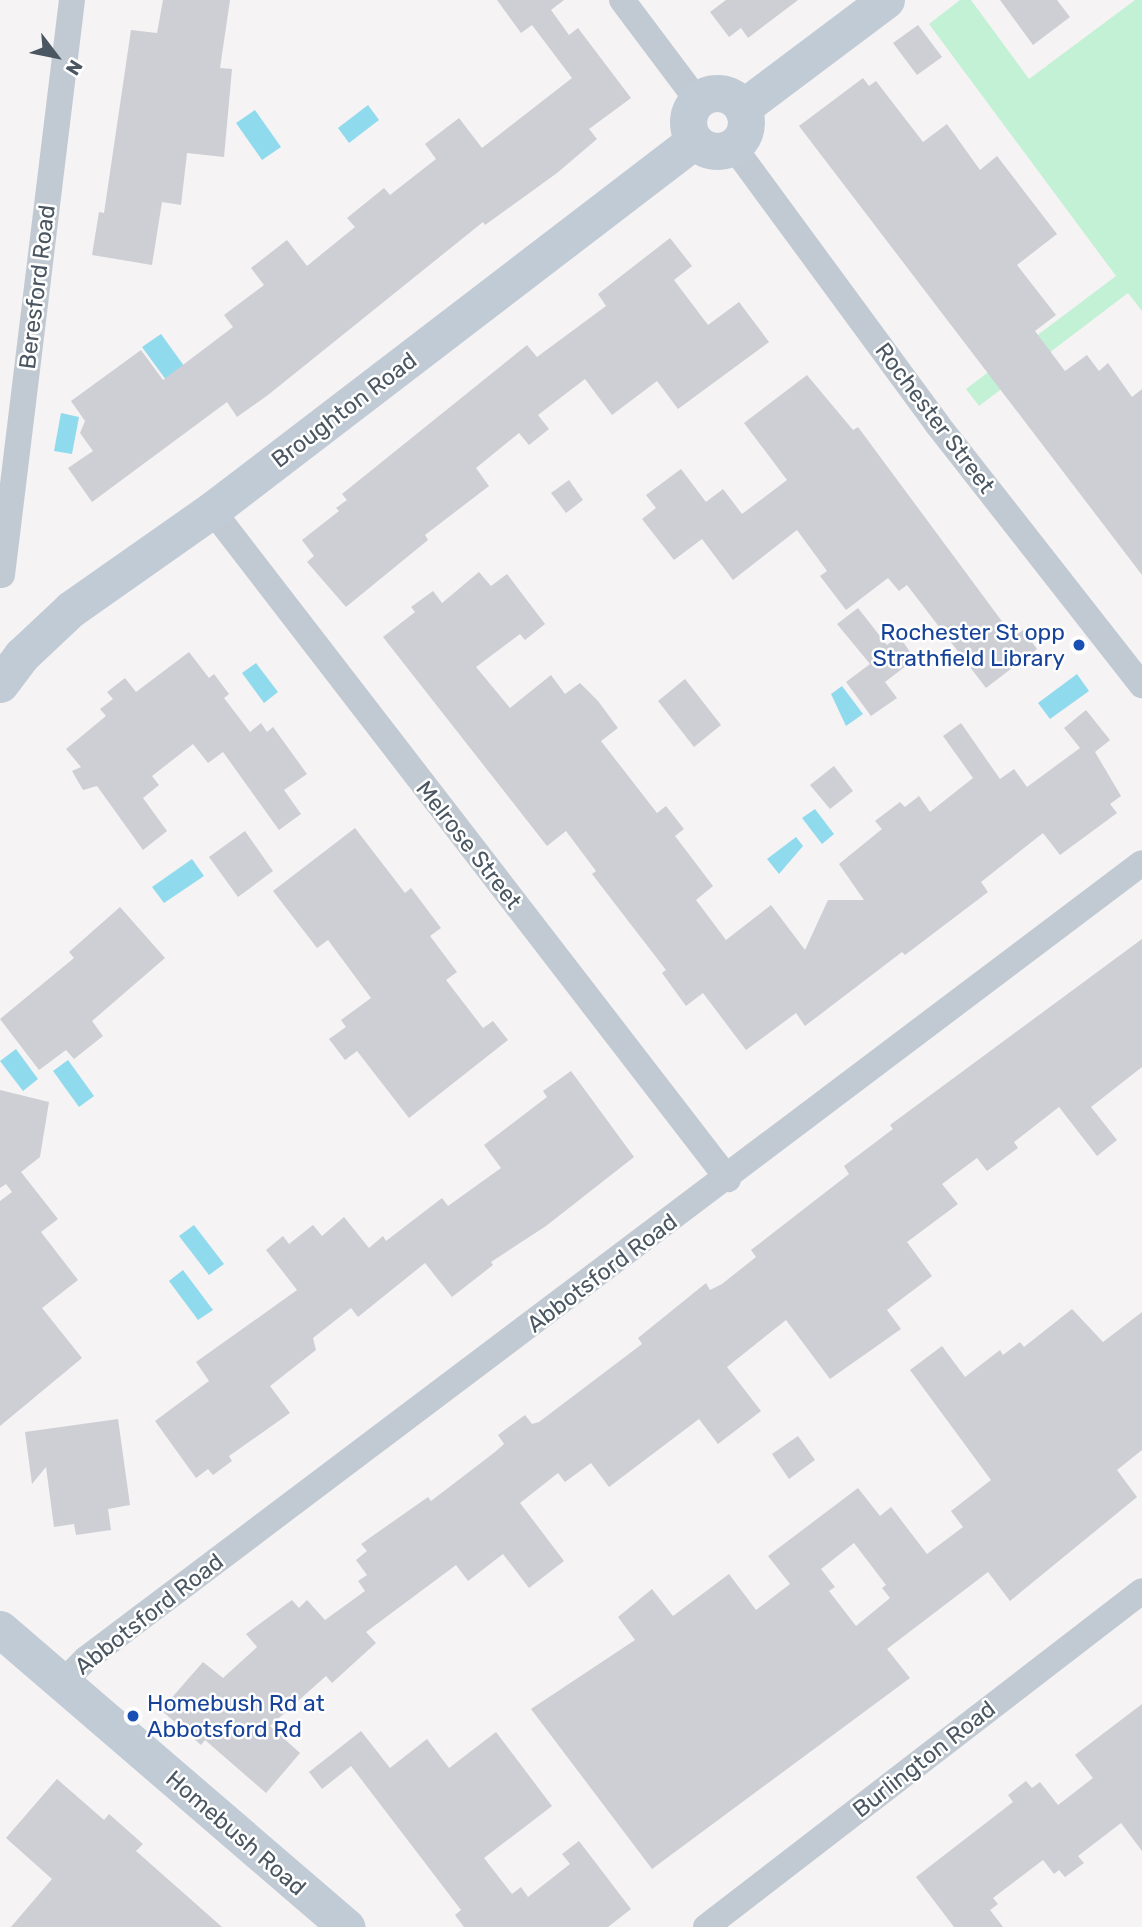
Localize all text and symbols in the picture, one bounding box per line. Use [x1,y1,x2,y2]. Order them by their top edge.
north arrow [21,21,91,91]
text: N [61,55,88,79]
street label: Beresford Road [13,203,61,371]
street label: Rochester Street [869,337,1001,499]
street label: Broughton Road [266,346,422,474]
place label: Rochester St opp Strathfield Library [872,618,1065,672]
marker: Rochester St opp Strathfield Library [1071,637,1087,653]
street label: Melrose Street [410,775,528,915]
street label: Abbotsford Road [522,1208,682,1338]
street label: Abbotsford Road [69,1547,229,1681]
place label: Homebush Rd at Abbotsford Rd [147,1689,325,1743]
street label: Burlington Road [847,1695,1001,1823]
marker: Homebush Rd at Abbotsford Rd [125,1708,141,1724]
street label: Homebush Road [160,1765,312,1901]

